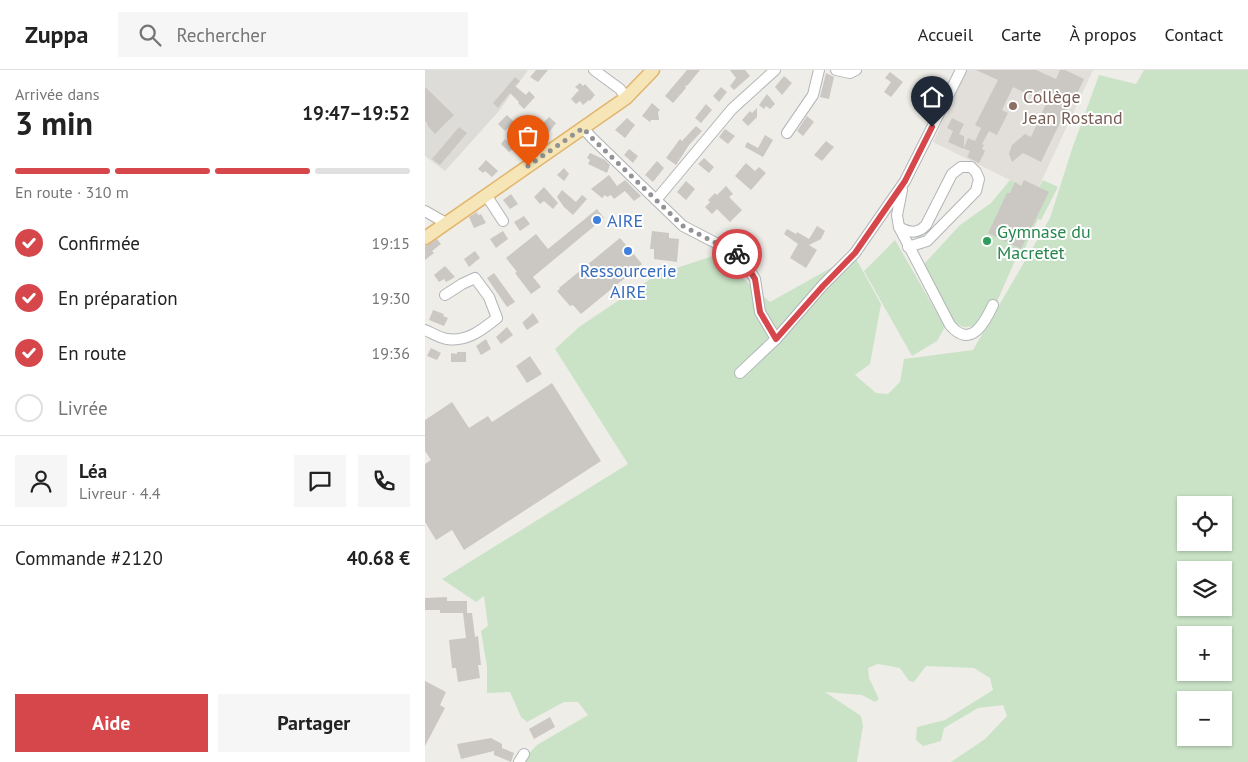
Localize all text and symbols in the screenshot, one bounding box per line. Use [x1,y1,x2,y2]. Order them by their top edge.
search box [118,12,468,57]
text: Zuppa [25,19,88,50]
icon: search [136,21,164,49]
text: Rechercher [176,23,266,47]
text: Accueil [918,23,973,46]
text: Carte [1001,23,1042,46]
text: À propos [1070,23,1137,46]
text: Contact [1165,23,1223,46]
pin [911,76,953,127]
icon: home [918,83,946,111]
text: Arrivée dans [15,84,99,104]
place label: Collège Jean Rostand [1022,85,1123,129]
marker: Collège Jean Rostand [1007,100,1019,112]
text: 19:47–19:52 [302,101,410,125]
text: 3 min [15,102,93,144]
pin [507,115,549,166]
icon: bag [514,122,542,150]
text: En route · 310 m [15,182,129,202]
place label: AIRE [607,209,643,232]
marker: AIRE [591,214,603,226]
place label: Gymnase du Macretet [997,220,1091,264]
icon: check [15,229,43,257]
courier [712,229,762,279]
text: Confirmée [58,231,140,255]
text: 19:15 [372,233,410,253]
marker: Gymnase du Macretet [981,235,993,247]
icon: bike [723,240,751,268]
marker: Ressourcerie AIRE [622,245,634,257]
place label: Ressourcerie AIRE [580,259,676,303]
icon: check [15,284,43,312]
text: En préparation [58,286,178,310]
text: 19:30 [372,288,410,308]
icon: check [15,339,43,367]
text: En route [58,341,126,365]
text: 19:36 [372,343,410,363]
text: Livrée [58,396,108,420]
button: person [15,455,67,507]
button: chat [294,455,346,507]
button: phone [358,455,410,507]
text: Léa [79,459,107,483]
text: Livreur · 4.4 [79,483,161,503]
map controls [1177,496,1232,746]
button: locate [1177,496,1232,551]
text: Commande #2120 [15,546,163,570]
text: 40.68 € [347,546,410,570]
button: layers [1177,561,1232,616]
button: + [1177,626,1232,681]
button: − [1177,691,1232,746]
button: Aide [15,694,208,752]
button: Partager [218,694,410,752]

